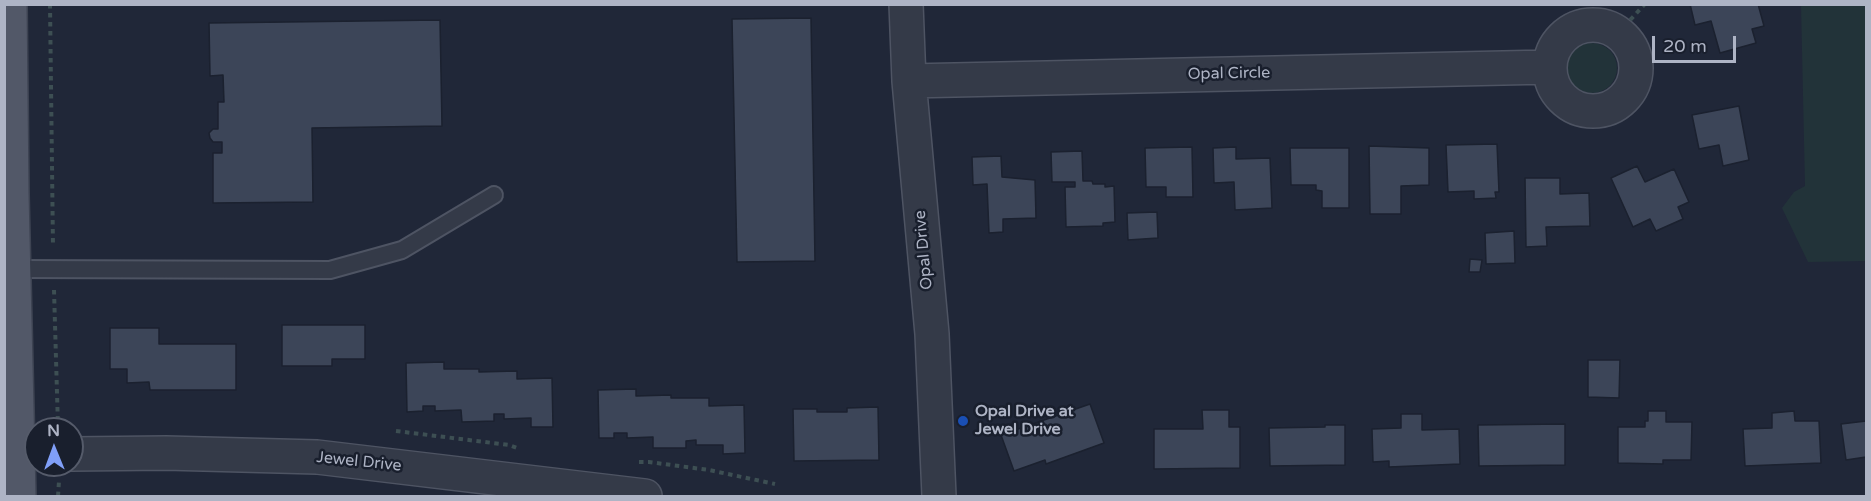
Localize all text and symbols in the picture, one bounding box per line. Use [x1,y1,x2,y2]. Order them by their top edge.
scale bar [1655,24,1739,62]
text: 20 m [1663,35,1707,57]
street label: Opal Circle [1188,64,1270,84]
street label: Opal Drive [911,210,937,290]
place label: Opal Drive at Jewel Drive [975,402,1074,440]
marker: Opal Drive at Jewel Drive [956,414,970,428]
north arrow [24,417,84,477]
text: N [47,421,60,441]
street label: Jewel Drive [315,448,403,476]

